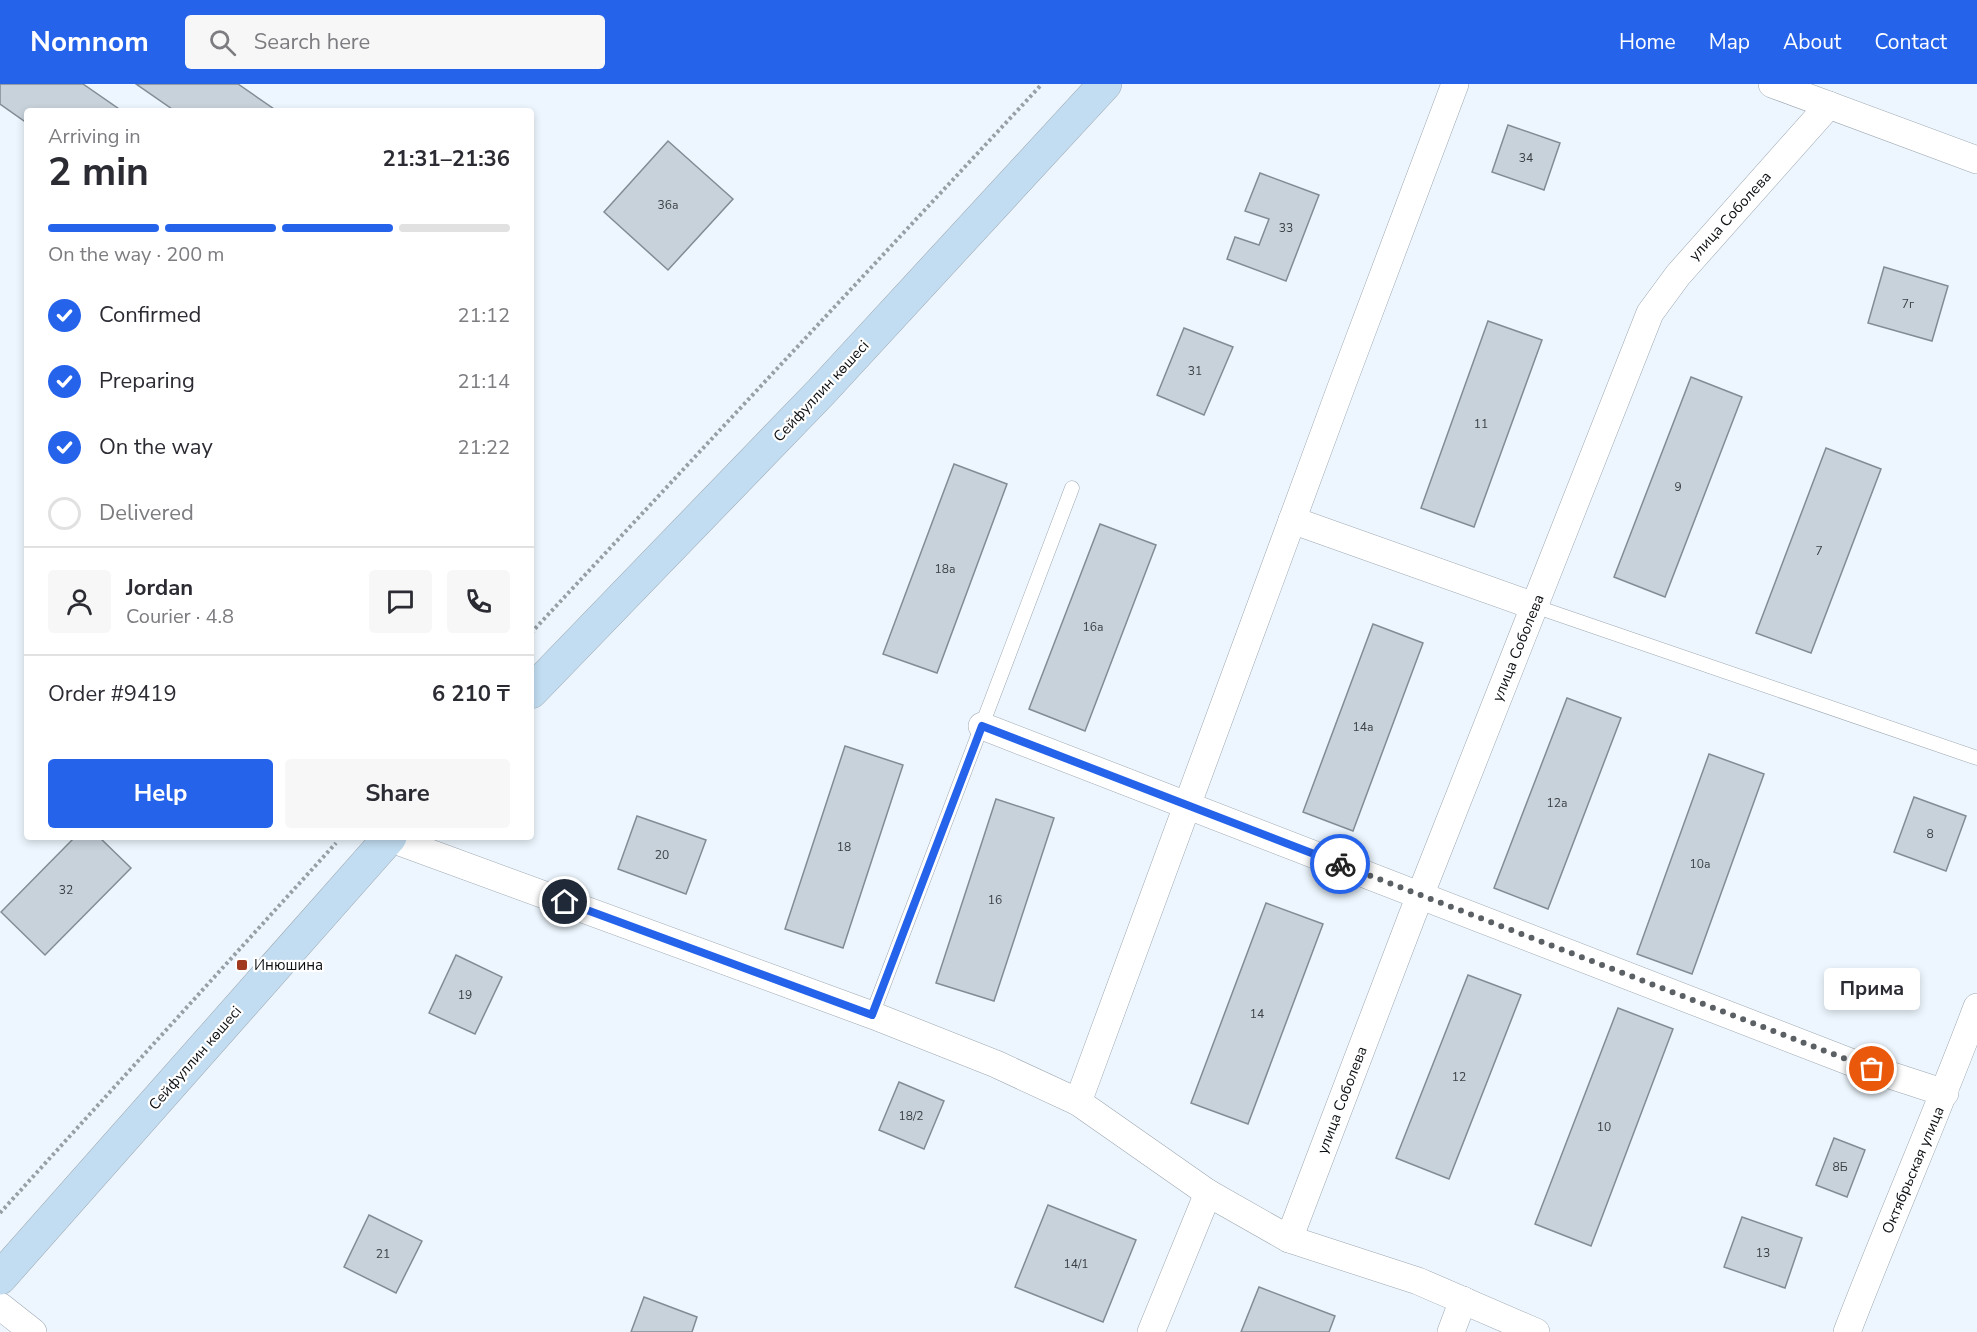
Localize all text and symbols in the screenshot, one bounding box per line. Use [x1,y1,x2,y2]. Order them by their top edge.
search box [185,15,605,69]
text: Nomnom [30,23,149,61]
icon: search [206,26,239,59]
text: Search here [254,27,370,57]
text: Home [1619,28,1676,56]
text: Map [1709,28,1750,56]
text: About [1783,28,1841,56]
text: Contact [1874,28,1947,56]
text: Arriving in [48,123,141,150]
text: 21:31–21:36 [382,144,510,174]
text: 2 min [48,146,149,199]
house number: 34 [1519,150,1533,166]
street label: улица Соболева [1684,167,1776,265]
house number: 36а [658,197,678,213]
house number: 33 [1279,220,1293,236]
text: On the way · 200 m [48,241,224,268]
house number: 7г [1902,296,1915,312]
icon: check [48,299,81,332]
text: Confirmed [99,300,201,330]
text: 21:12 [457,302,510,329]
street label: Сейфуллин көшесі [769,336,873,446]
house number: 31 [1188,363,1202,379]
icon: check [48,365,81,398]
text: Preparing [99,366,195,396]
text: 21:14 [457,368,510,395]
house number: 11 [1474,416,1488,432]
icon: check [48,431,81,464]
text: On the way [99,432,213,462]
text: 21:22 [457,434,510,461]
house number: 9 [1674,479,1682,495]
text: Delivered [99,498,194,528]
house number: 7 [1815,543,1823,559]
house number: 18а [935,561,955,577]
button: person [48,570,111,633]
button: chat [369,570,432,633]
button: phone [447,570,510,633]
text: Jordan [126,573,193,603]
street label: улица Соболева [1487,591,1549,705]
text: Courier · 4.8 [126,603,234,630]
house number: 16а [1083,619,1103,635]
text: Order #9419 [48,679,177,709]
text: 6 210 ₸ [432,679,510,709]
house number: 14а [1353,719,1373,735]
button: Help [48,759,273,828]
button: Share [285,759,510,828]
house number: 12а [1547,795,1567,811]
house number: 8 [1926,826,1934,842]
courier [1310,834,1370,894]
house number: 18 [837,839,851,855]
house number: 20 [655,847,669,863]
icon: bike [1324,848,1357,881]
house number: 10а [1690,856,1710,872]
pin [539,876,590,927]
house number: 32 [59,882,73,898]
icon: home [548,885,581,918]
house number: 16 [988,892,1002,908]
place label: Инюшина [254,955,323,975]
marker: Инюшина [235,958,249,972]
callout: Прима [1824,967,1920,1009]
text: Прима [1840,975,1904,1002]
house number: 19 [458,987,472,1003]
street label: Сейфуллин көшесі [144,1002,246,1114]
house number: 14 [1250,1006,1264,1022]
street label: улица Соболева [1312,1043,1372,1157]
pin [1846,1043,1897,1094]
icon: bag [1855,1052,1888,1085]
house number: 12 [1452,1069,1466,1085]
street label: Октябрьская улица [1877,1103,1949,1237]
house number: 18/2 [899,1108,924,1124]
house number: 10 [1597,1119,1611,1135]
house number: 8Б [1832,1159,1848,1175]
house number: 13 [1756,1245,1770,1261]
house number: 21 [376,1246,390,1262]
house number: 14/1 [1064,1256,1089,1272]

